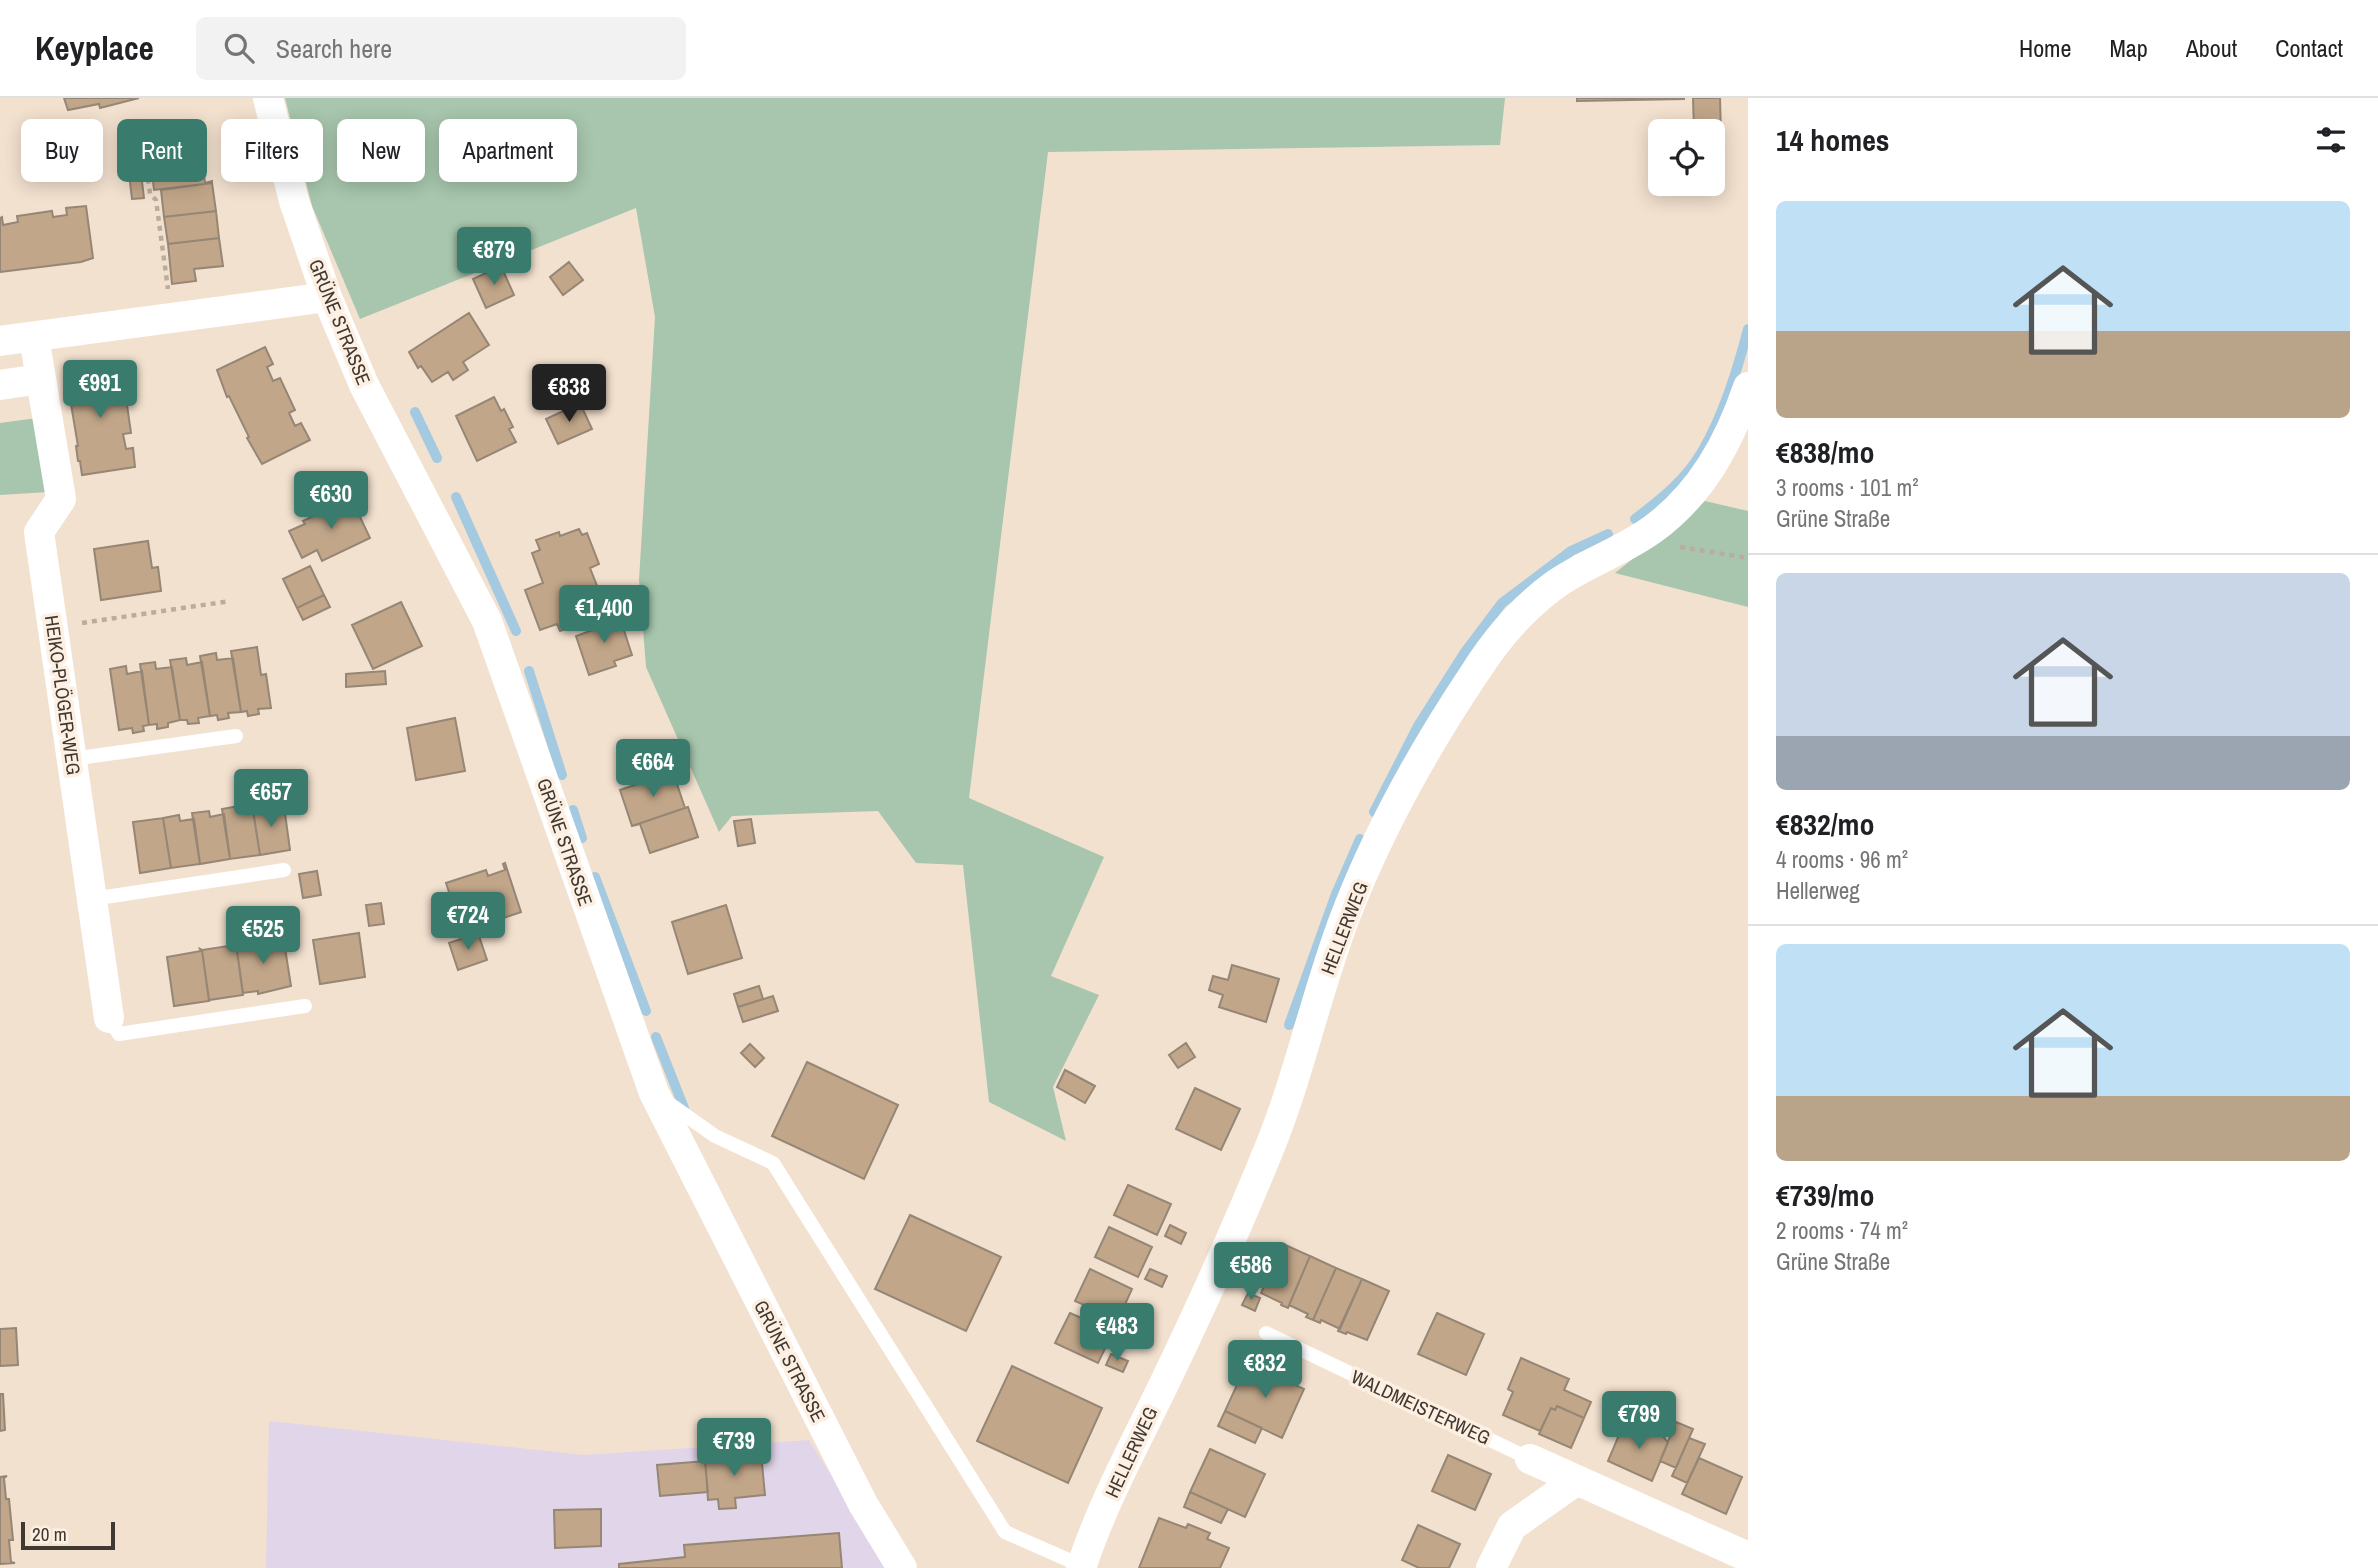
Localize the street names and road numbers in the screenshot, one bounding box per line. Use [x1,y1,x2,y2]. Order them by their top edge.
street label: GRÜNE STRASSE [303,255,377,389]
street label: HEIKO-PLÖGER-WEG [39,613,87,777]
street label: GRÜNE STRASSE [531,775,599,909]
street label: HELLERWEG [1314,878,1374,978]
street label: GRÜNE STRASSE [748,1296,832,1426]
street label: WALDMEISTERWEG [1347,1363,1495,1451]
street label: HELLERWEG [1099,1402,1163,1502]

